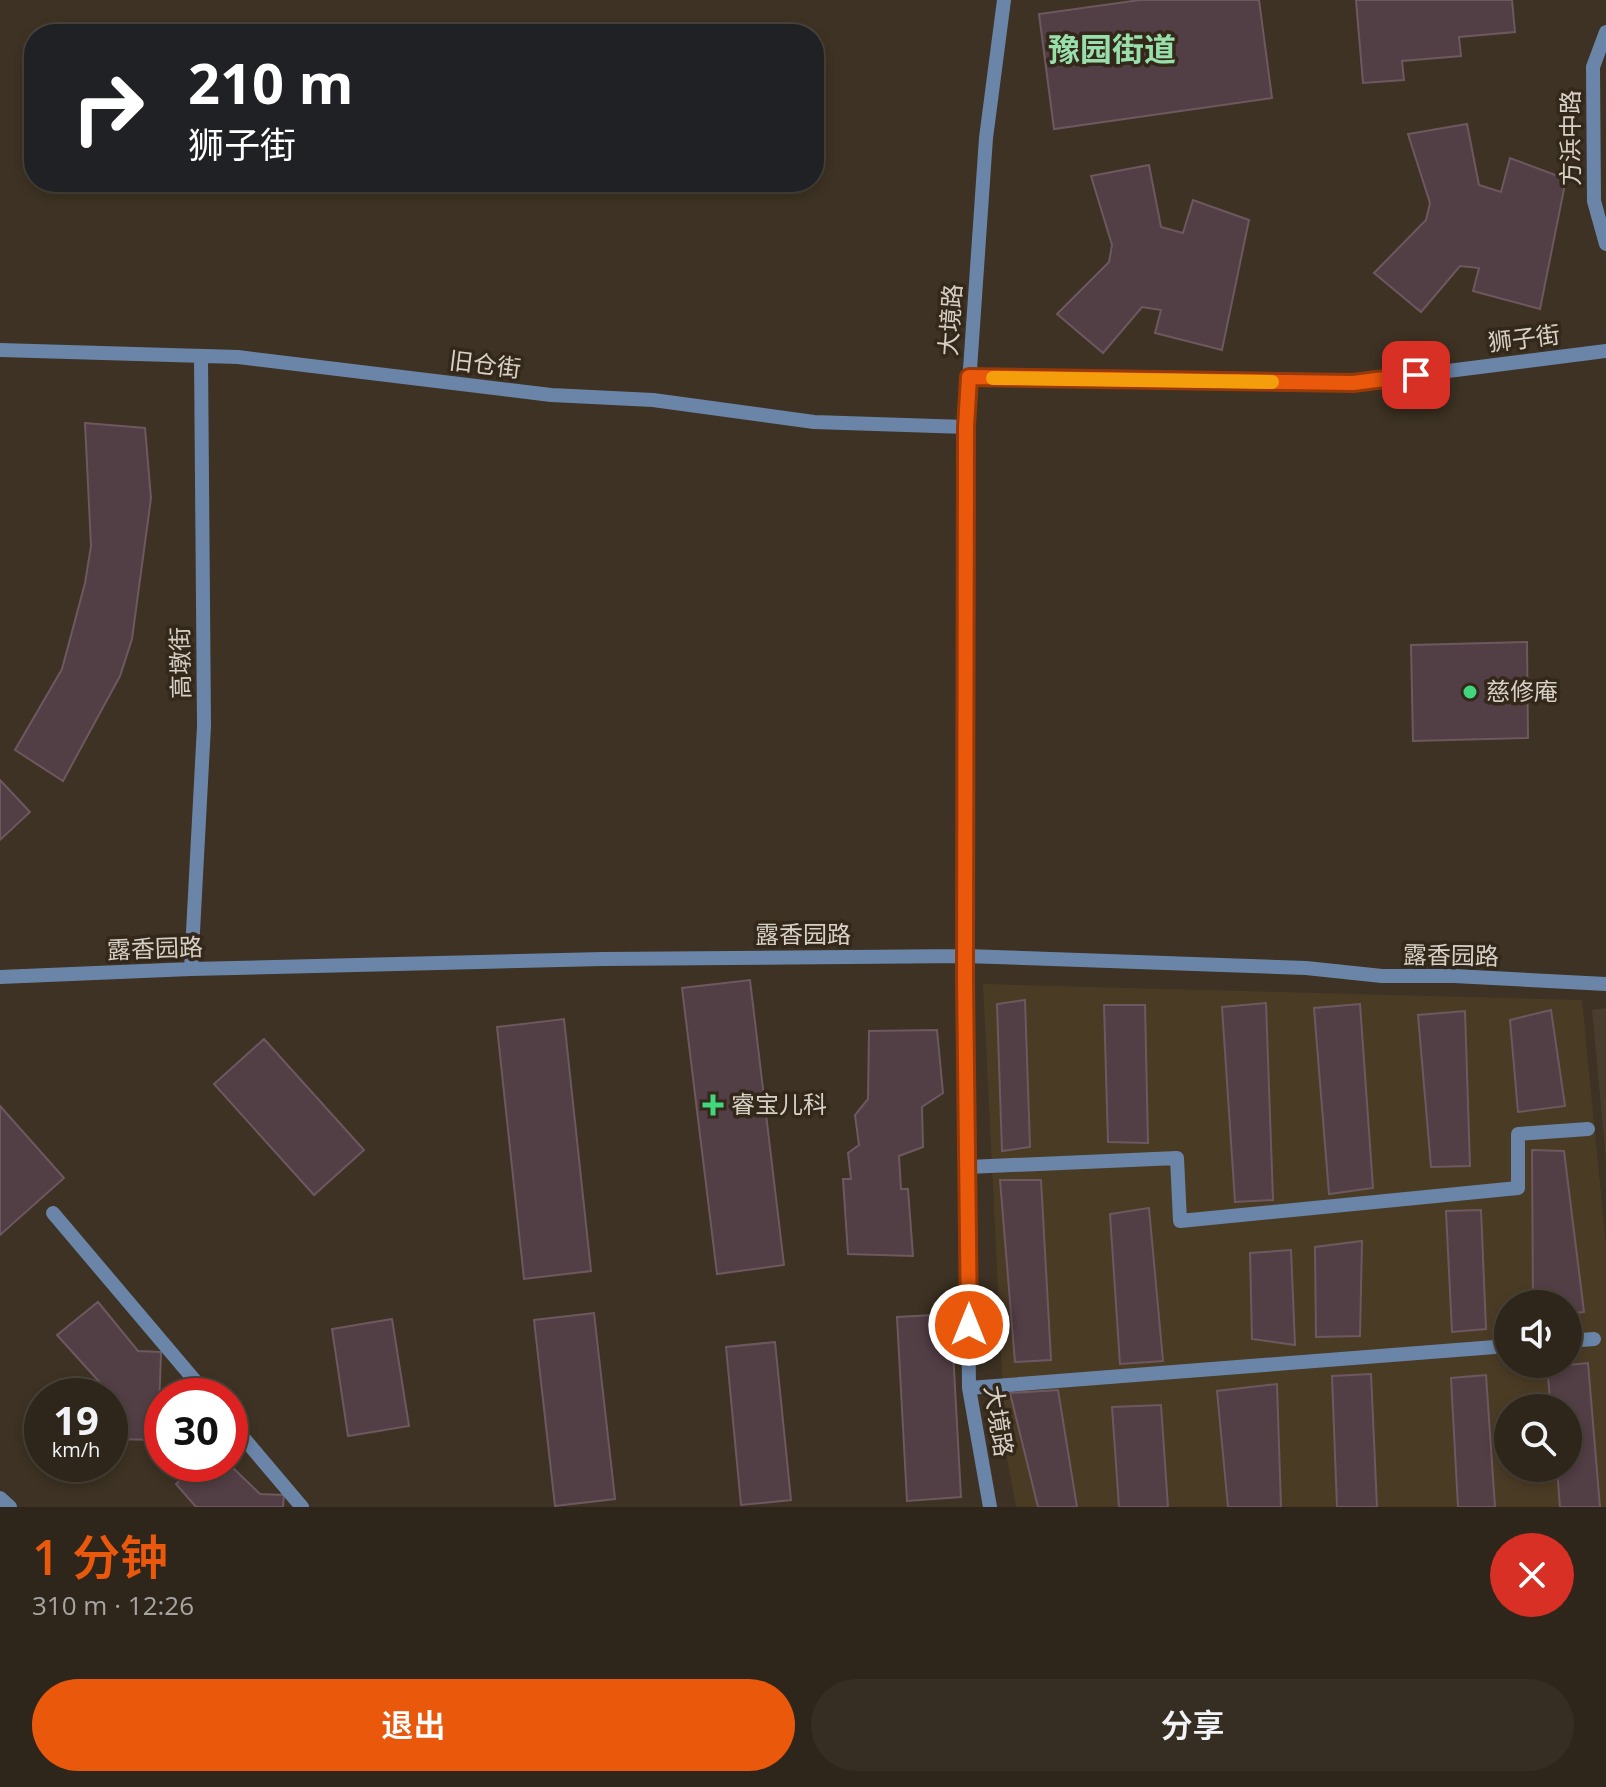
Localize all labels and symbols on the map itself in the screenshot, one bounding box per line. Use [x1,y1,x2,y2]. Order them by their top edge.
district label: 豫园街道 [1048,27,1176,70]
street label: 方浜中路 [1553,90,1586,186]
street label: 大境路 [931,283,968,357]
street label: 狮子街 [1486,317,1562,358]
pin [1382,341,1450,409]
street label: 旧仓街 [447,343,523,384]
street label: 高墩街 [162,627,197,699]
place label: 慈修庵 [1486,674,1558,707]
marker: 慈修庵 [1461,683,1479,701]
street label: 露香园路 [755,917,851,950]
street label: 露香园路 [106,929,203,966]
street label: 露香园路 [1403,937,1499,972]
place label: 睿宝儿科 [731,1087,827,1120]
marker: 睿宝儿科 [702,1094,724,1116]
position arrow [927,1283,1011,1367]
speed limit sign: 30 [144,1378,248,1482]
street label: 大境路 [978,1383,1021,1459]

